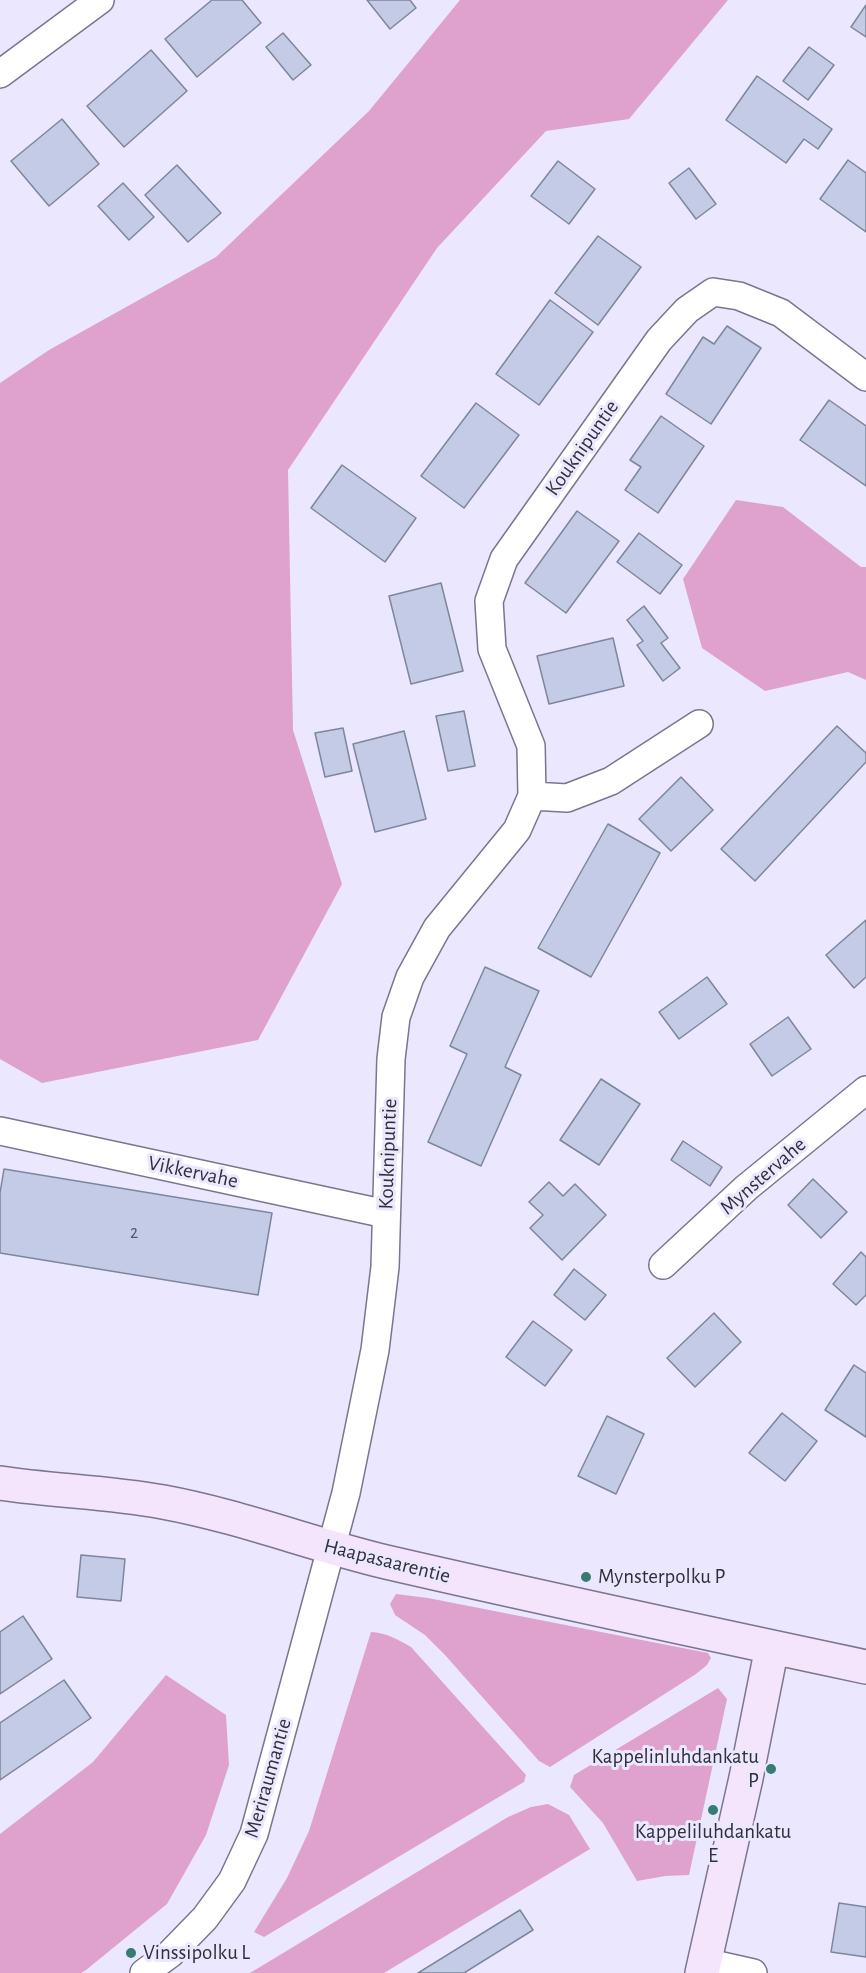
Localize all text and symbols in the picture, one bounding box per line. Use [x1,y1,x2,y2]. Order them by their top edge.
street label: Kouknipuntie [540,395,624,501]
street label: Kouknipuntie [373,1098,403,1210]
street label: Mynstervahe [715,1132,811,1220]
street label: Vikkervahe [146,1150,240,1194]
house number: 2 [130,1222,138,1244]
street label: Haapasaarentie [321,1533,453,1589]
place label: Mynsterpolku P [598,1564,725,1590]
marker: Mynsterpolku P [579,1570,593,1584]
street label: Meriraumantie [239,1715,297,1841]
place label: Kappelinluhdankatu P [592,1744,759,1794]
marker: Kappelinluhdankatu P [764,1762,778,1776]
marker: Kappeliluhdankatu E [706,1803,720,1817]
place label: Kappeliluhdankatu E [635,1819,791,1869]
place label: Vinssipolku L [143,1940,250,1966]
marker: Vinssipolku L [124,1946,138,1960]

